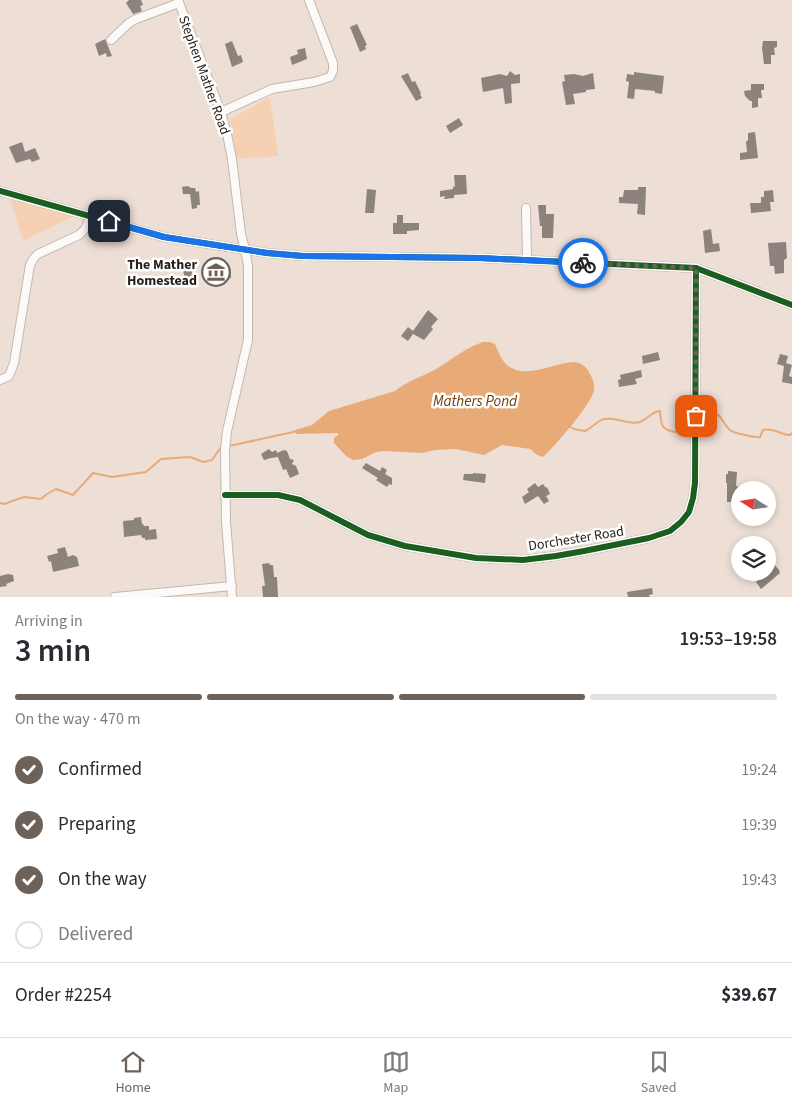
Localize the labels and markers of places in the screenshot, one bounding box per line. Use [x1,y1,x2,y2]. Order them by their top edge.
pin [88,200,130,242]
place label: The Mather Homestead [127,255,197,291]
museum icon: The Mather Homestead [201,257,231,287]
pin [675,395,717,437]

